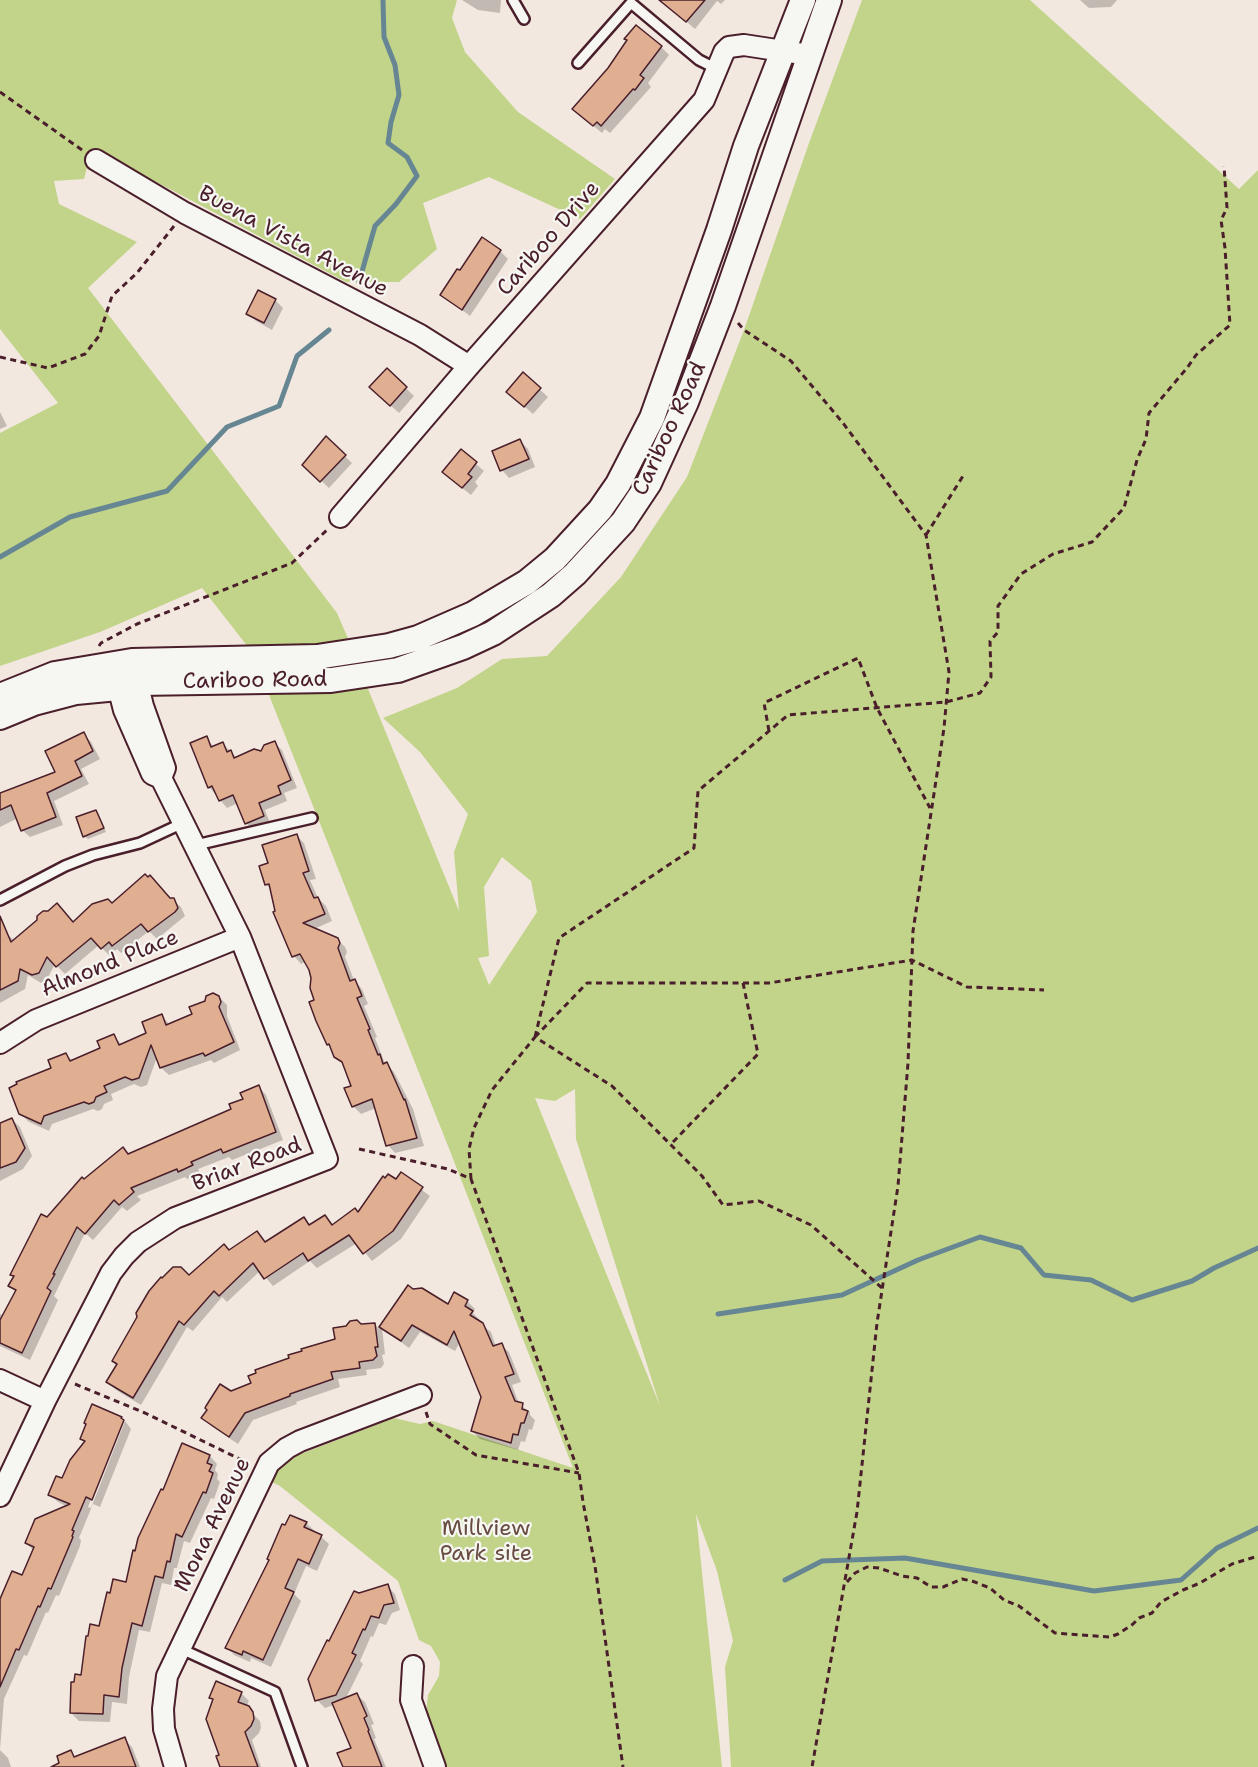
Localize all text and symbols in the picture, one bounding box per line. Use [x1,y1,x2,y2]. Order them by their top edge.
street label: Cariboo Drive [492,176,606,302]
street label: Buena Vista Avenue [194,181,392,303]
street label: Cariboo Road [627,358,713,500]
street label: Cariboo Road [183,667,327,695]
street label: Almond Place [38,924,182,1004]
street label: Briar Road [189,1132,305,1198]
street label: Mona Avenue [169,1453,257,1597]
park label: Millview Park site [440,1516,532,1568]

